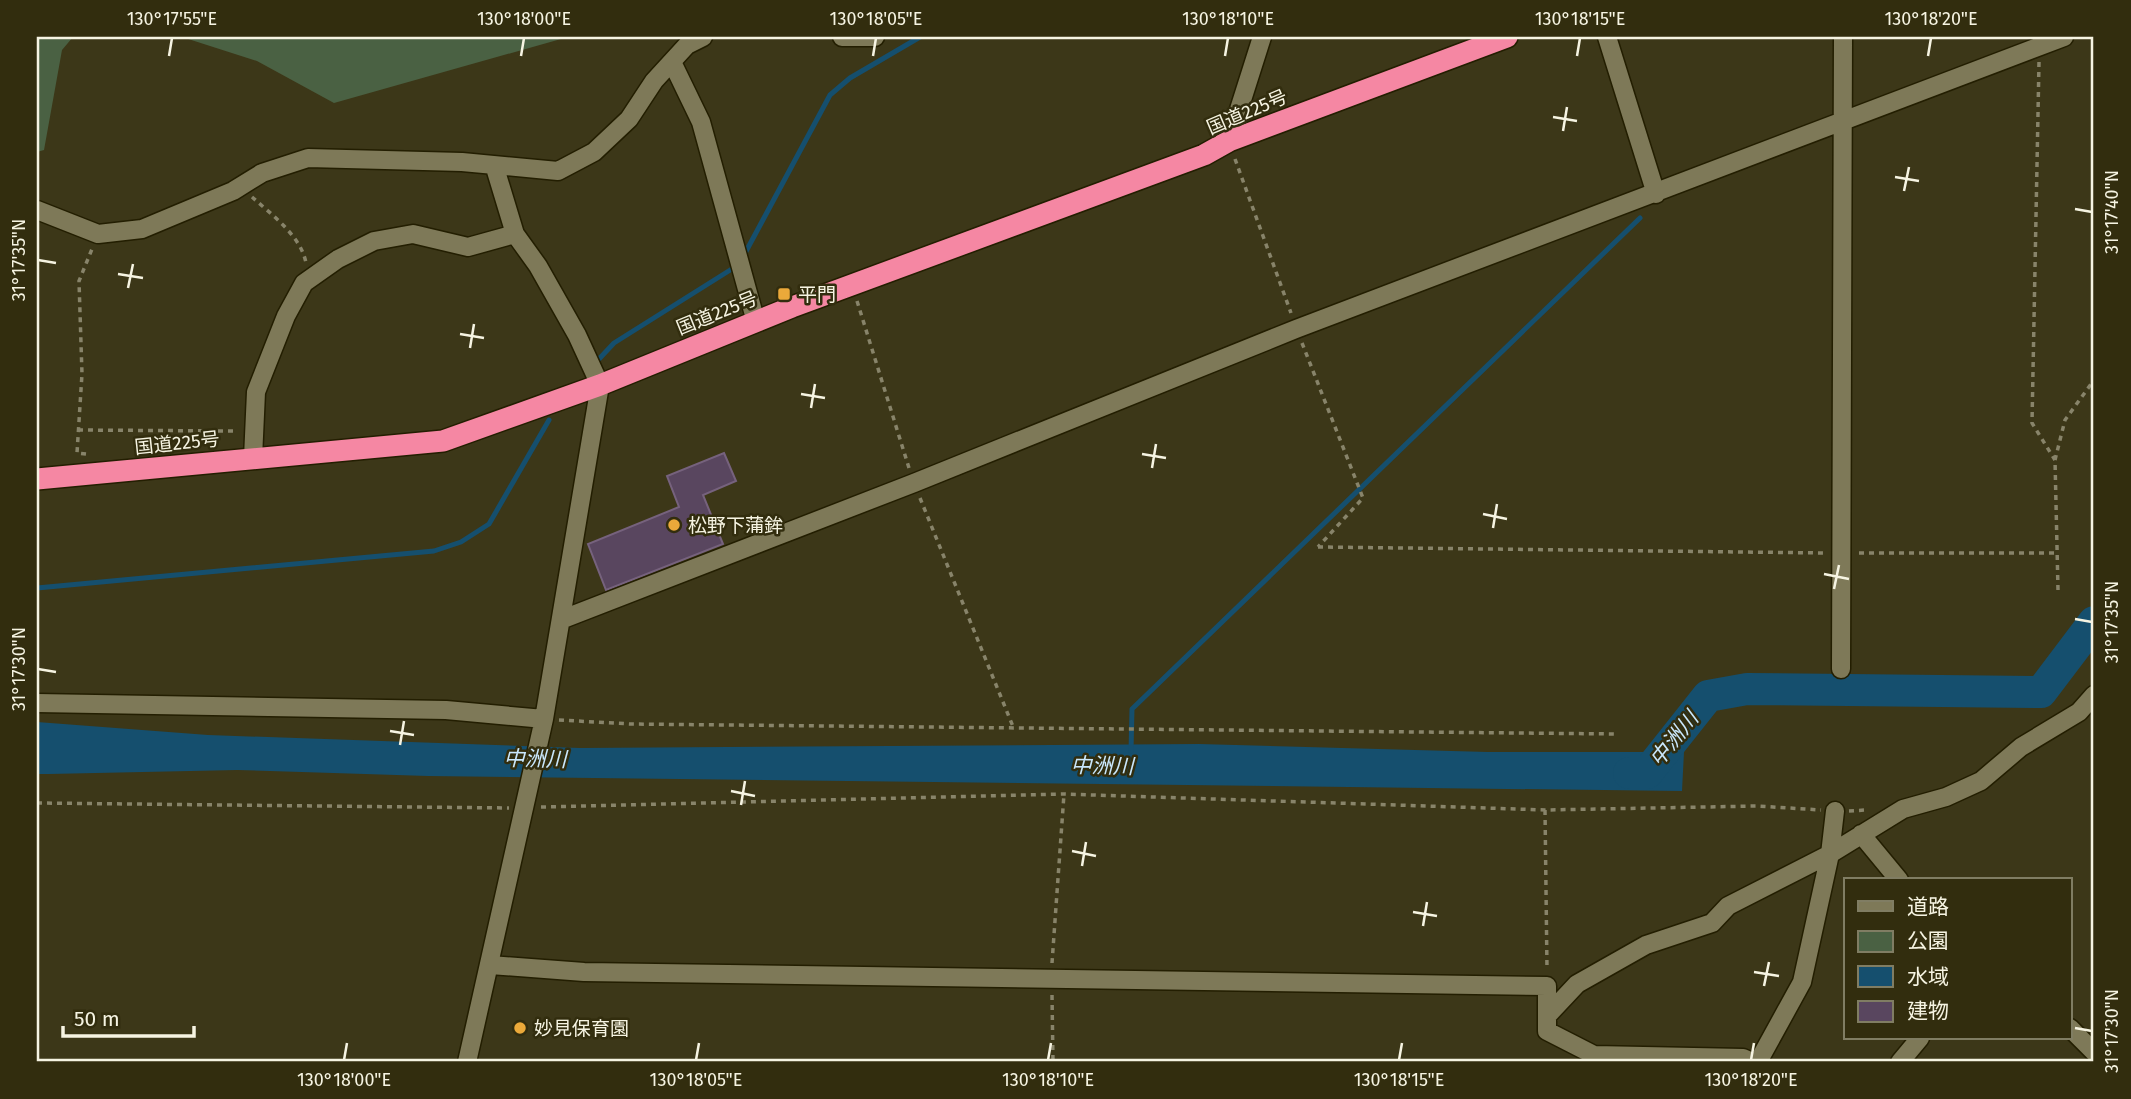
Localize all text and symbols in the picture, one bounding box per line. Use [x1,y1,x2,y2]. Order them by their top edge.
text: 130°17'55"E [127,8,217,30]
text: 130°18'00"E [477,8,571,30]
text: 130°18'05"E [830,8,922,30]
text: 130°18'10"E [1182,8,1274,30]
text: 130°18'15"E [1535,8,1625,30]
text: 130°18'20"E [1884,8,1978,30]
street label: 国道225号 [1203,85,1291,139]
text: 31°17'40"N [2101,170,2123,254]
text: 31°17'35"N [8,219,30,301]
place label: 平門 [798,283,836,306]
street label: 国道225号 [673,286,761,340]
marker: 平門 [776,286,792,302]
street label: 国道225号 [133,427,221,459]
place label: 松野下蒲鉾 [688,514,783,537]
marker: 松野下蒲鉾 [666,517,682,533]
text: 31°17'35"N [2101,581,2123,663]
text: 31°17'30"N [8,627,30,711]
water label: 中洲川 [1644,705,1705,772]
water label: 中洲川 [503,745,569,773]
water label: 中洲川 [1070,752,1136,780]
legend [1844,878,2072,1040]
text: 道路 [1907,894,1949,920]
text: 公園 [1907,928,1949,954]
text: 水域 [1907,964,1949,990]
text: 31°17'30"N [2101,989,2123,1073]
scale bar [63,994,194,1038]
text: 建物 [1907,998,1949,1024]
text: 50 m [74,1006,120,1032]
place label: 妙見保育園 [534,1017,629,1040]
marker: 妙見保育園 [512,1020,528,1036]
text: 130°18'00"E [297,1069,391,1091]
text: 130°18'05"E [650,1069,742,1091]
text: 130°18'10"E [1002,1069,1094,1091]
text: 130°18'15"E [1354,1069,1444,1091]
text: 130°18'20"E [1704,1069,1798,1091]

